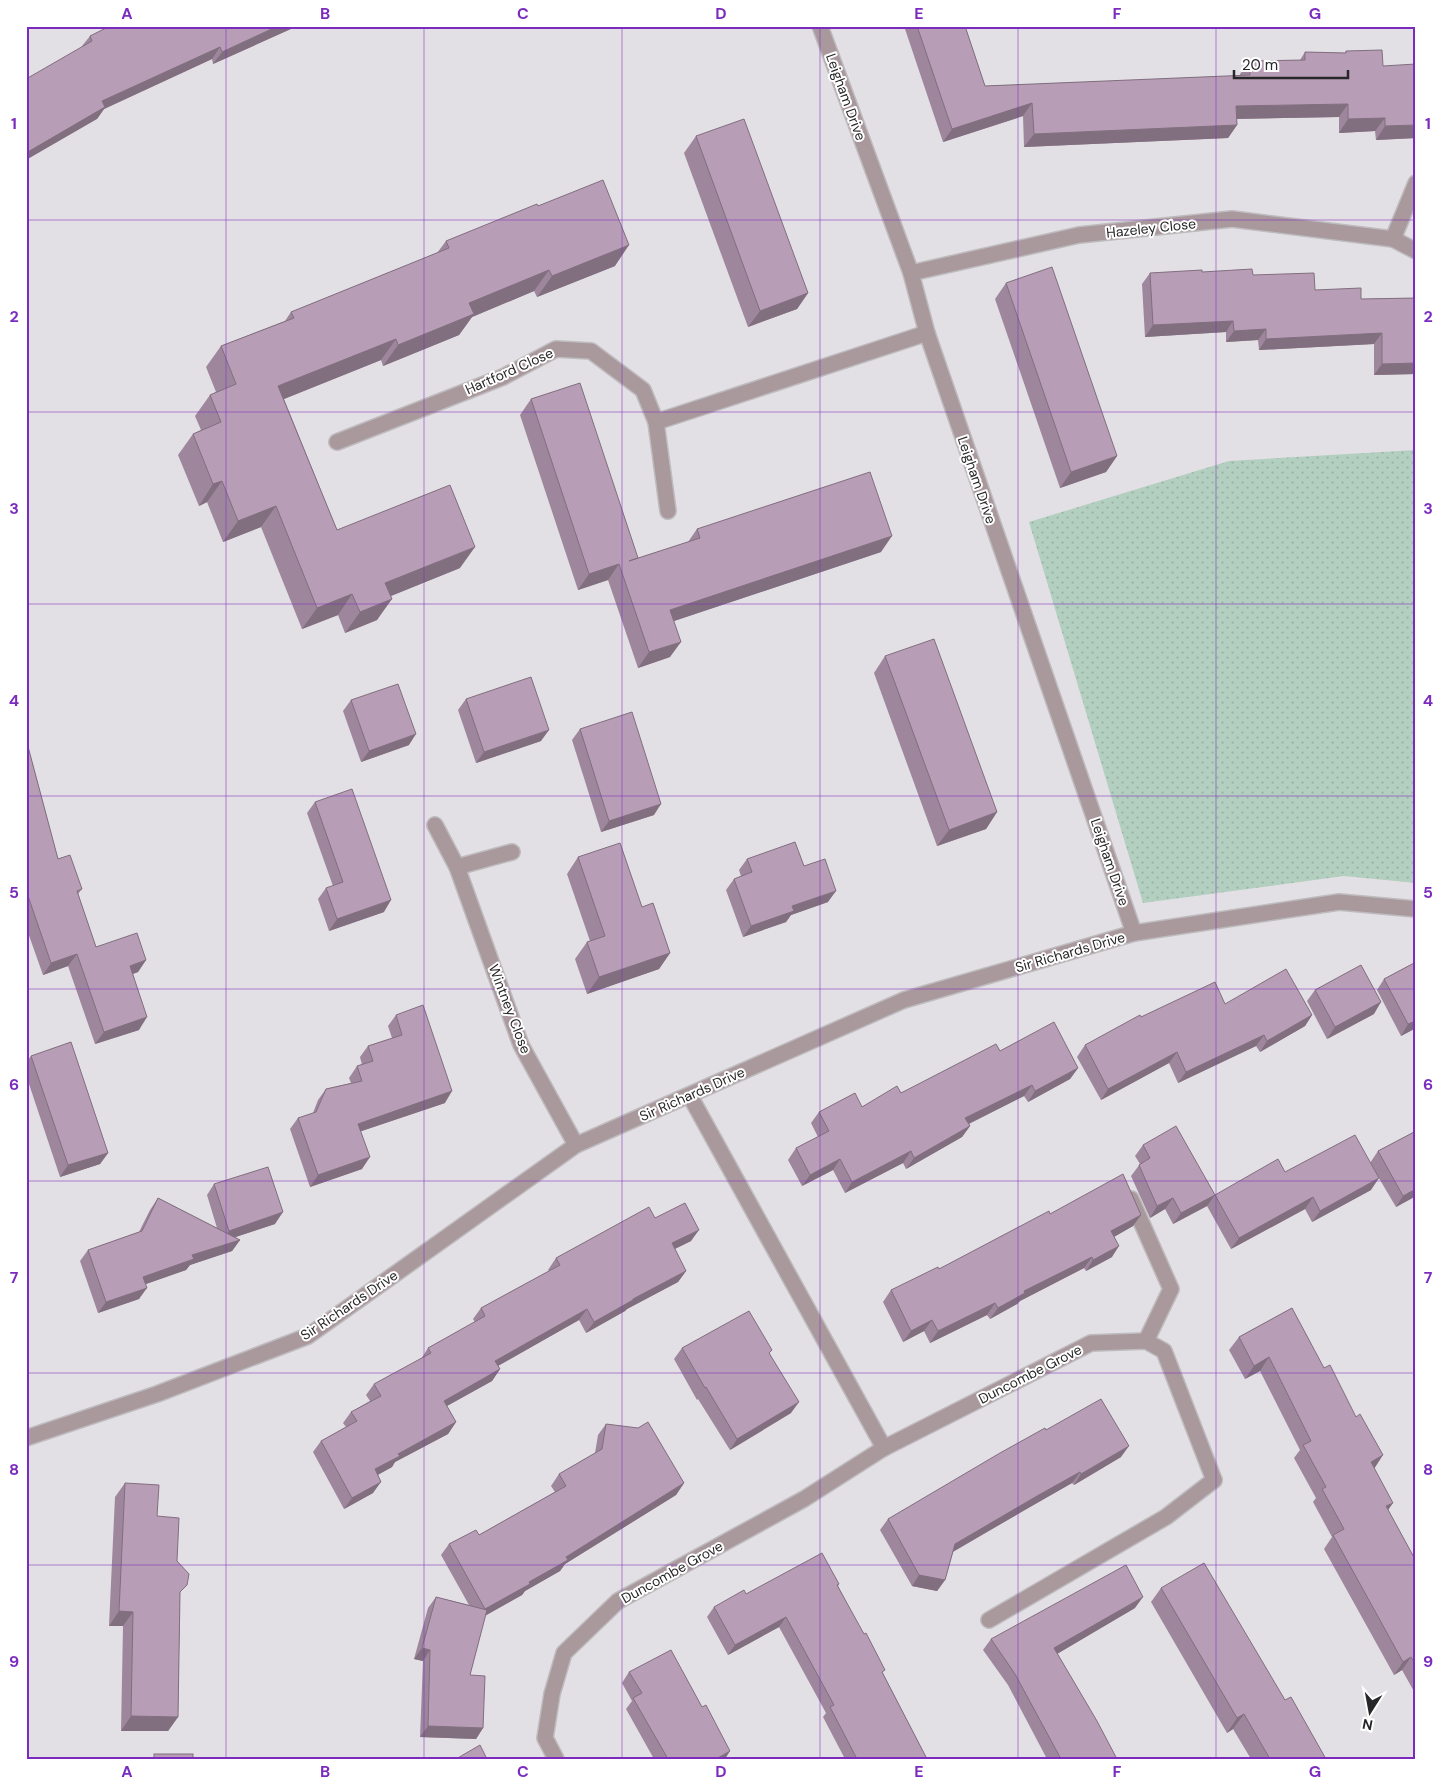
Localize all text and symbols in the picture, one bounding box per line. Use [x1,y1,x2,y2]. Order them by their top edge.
text: A [121,3,133,24]
text: B [320,3,330,24]
text: C [517,3,529,24]
text: D [715,3,727,24]
text: E [914,3,924,24]
text: F [1113,3,1122,24]
text: G [1309,3,1321,24]
scale bar [1234,48,1348,80]
street label: Leigham Drive [822,51,870,143]
text: 20 m [1242,55,1278,75]
text: 1 [11,113,17,134]
text: 1 [1425,113,1431,134]
street label: Hazeley Close [1105,214,1197,242]
text: 2 [9,306,19,327]
text: 2 [1423,306,1433,327]
street label: Hartford Close [462,344,556,398]
street label: Leigham Drive [954,434,1000,526]
text: 3 [9,498,19,519]
text: 3 [1423,498,1433,519]
text: 4 [9,690,19,711]
text: 4 [1423,690,1433,711]
street label: Leigham Drive [1087,816,1133,908]
text: 5 [9,882,19,903]
text: 5 [1423,882,1433,903]
street label: Sir Richards Drive [1013,928,1127,976]
street label: Wintney Close [485,962,535,1056]
street label: Sir Richards Drive [637,1063,747,1125]
text: 6 [9,1074,19,1095]
text: 6 [1423,1074,1433,1095]
street label: Sir Richards Drive [297,1266,401,1344]
text: 7 [10,1267,19,1288]
text: 7 [1424,1267,1433,1288]
street label: Duncombe Grove [975,1340,1085,1408]
text: 8 [9,1459,19,1480]
text: 8 [1423,1459,1433,1480]
street label: Duncombe Grove [618,1537,726,1607]
text: 9 [9,1651,19,1672]
text: 9 [1423,1651,1433,1672]
north arrow [1344,1688,1394,1738]
text: N [1361,1715,1374,1735]
text: A [121,1761,133,1782]
text: B [320,1761,330,1782]
text: C [517,1761,529,1782]
text: D [715,1761,727,1782]
text: E [914,1761,924,1782]
text: F [1113,1761,1122,1782]
text: G [1309,1761,1321,1782]

